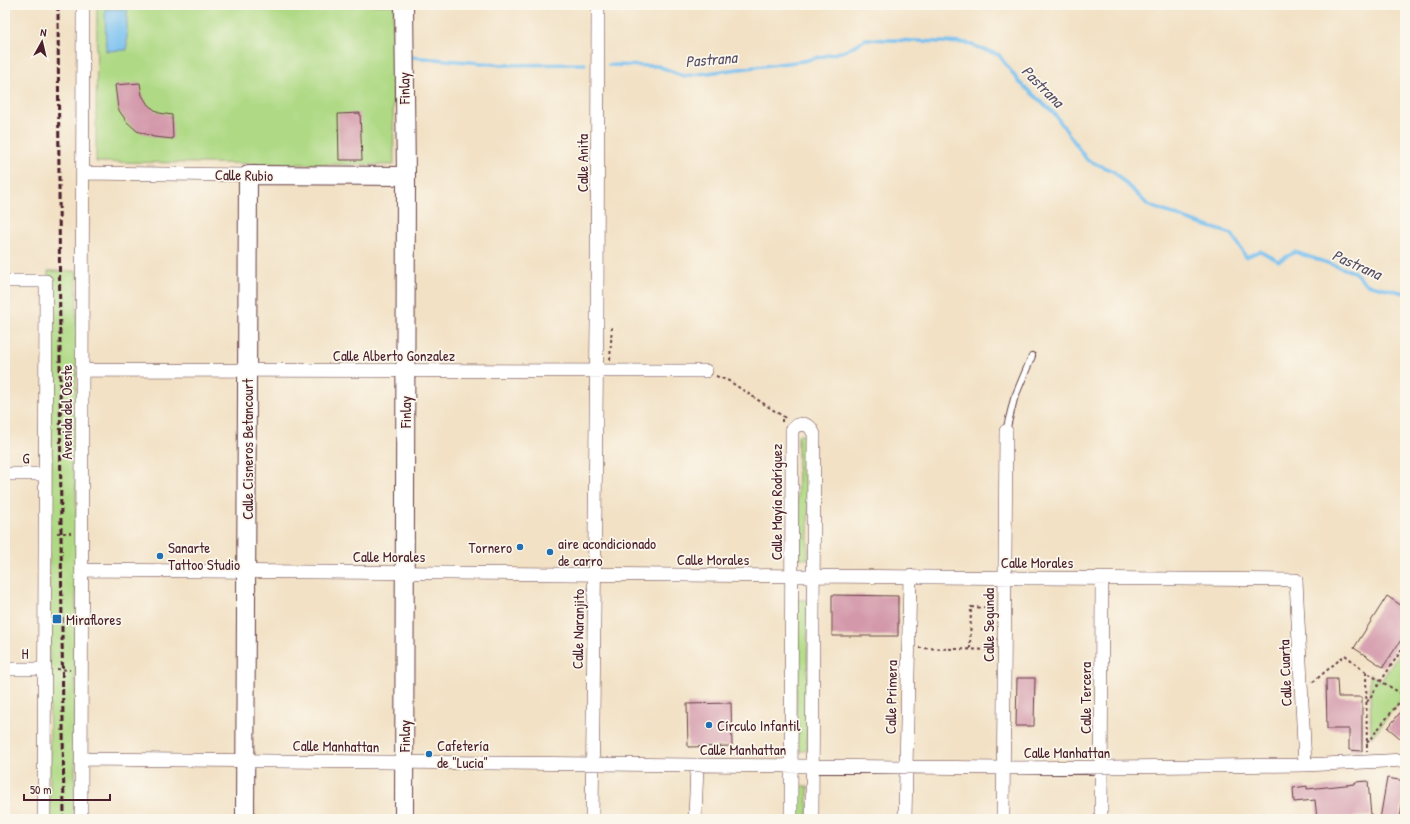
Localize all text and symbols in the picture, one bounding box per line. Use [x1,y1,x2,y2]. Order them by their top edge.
north arrow [22,22,62,62]
text: N [40,25,47,39]
water label: Pastrana [684,46,739,72]
water label: Pastrana [1017,60,1070,113]
street label: Finlay [393,72,415,105]
street label: Calle Anita [572,134,593,192]
street label: Calle Rubio [215,164,273,186]
water label: Pastrana [1329,243,1387,285]
street label: Calle Alberto Gonzalez [333,345,456,366]
street label: Avenida del Oeste [56,364,77,460]
street label: Calle Cisneros Betancourt [237,378,258,520]
street label: Finlay [395,396,416,429]
street label: Calle Mayía Rodríguez [766,443,787,560]
street label: G [22,447,31,469]
place label: aire acondicionado de carro [558,533,656,571]
place label: Sanarte Tattoo Studio [168,537,240,575]
place label: Tornero [469,537,512,558]
marker: Tornero [515,542,525,552]
street label: Calle Morales [353,546,425,567]
marker: aire acondicionado de carro [545,547,555,557]
street label: Calle Morales [677,549,749,570]
marker: Sanarte Tattoo Studio [155,551,165,561]
street label: Calle Morales [1001,552,1073,573]
street label: Calle Segunda [978,588,999,662]
street label: Calle Naranjito [567,589,589,669]
place label: Miraflores [66,609,121,630]
marker: Miraflores [51,613,63,625]
street label: Calle Cuarta [1273,639,1297,707]
street label: H [21,643,29,664]
street label: Calle Primera [880,660,902,734]
street label: Calle Tercera [1075,662,1096,734]
place label: Círculo Infantil [717,715,801,736]
street label: Finlay [394,720,415,753]
marker: Círculo Infantil [704,720,714,730]
street label: Calle Manhattan [292,735,380,757]
place label: Cafetería de "Lucia" [437,735,489,773]
street label: Calle Manhattan [700,739,787,760]
street label: Calle Manhattan [1024,742,1111,763]
marker: Cafetería de "Lucia" [424,749,434,759]
scale bar [24,776,110,802]
text: 50 m [30,781,51,798]

